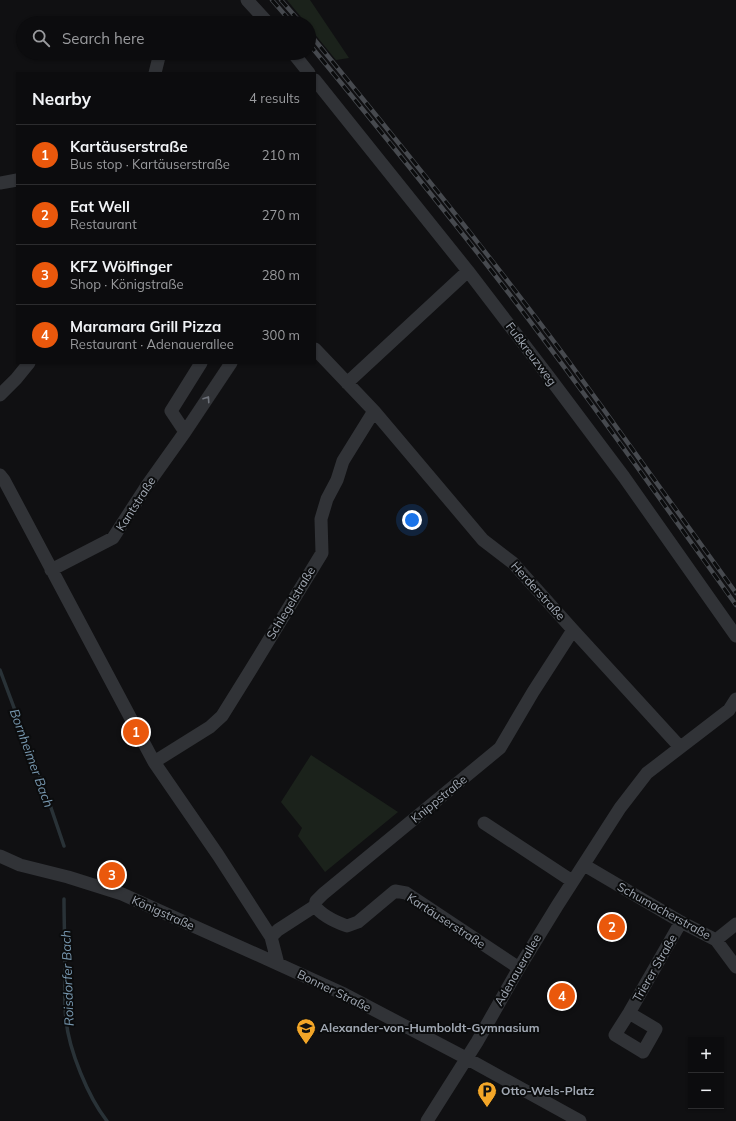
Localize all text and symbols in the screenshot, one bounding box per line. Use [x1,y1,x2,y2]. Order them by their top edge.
search box [16,16,316,60]
icon: search [30,27,52,49]
text: Search here [62,29,144,48]
text: Nearby [32,88,91,109]
text: 4 results [249,90,300,106]
text: Kartäuserstraße [70,137,188,156]
text: 1 [41,147,49,163]
text: 210 m [262,147,300,163]
text: Bus stop · Kartäuserstraße [70,156,230,172]
text: Eat Well [70,197,130,216]
text: 2 [41,207,49,223]
text: 270 m [262,207,300,223]
text: Restaurant [70,216,137,232]
text: KFZ Wölfinger [70,257,172,276]
text: 3 [41,267,49,283]
text: 280 m [262,267,300,283]
text: Shop · Königstraße [70,276,184,292]
text: Maramara Grill Pizza [70,317,221,336]
street label: Fußkreuzweg [503,319,560,388]
text: 4 [41,327,49,343]
text: 300 m [262,327,300,343]
text: Restaurant · Adenauerallee [70,336,234,352]
one-way arrow [202,396,210,403]
street label: Kantstraße [112,474,159,534]
your location [402,510,422,530]
street label: Herderstraße [508,558,569,623]
street label: Schlegelstraße [263,564,318,642]
water label: Bornheimer Bach [7,707,57,809]
pin: 1 [123,717,149,747]
street label: Knippstraße [408,772,470,826]
pin: 3 [99,860,125,890]
street label: Schumacherstraße [615,879,714,942]
street label: Kartäuserstraße [404,890,488,951]
street label: Königstraße [129,892,197,933]
pin: 2 [599,912,625,942]
water label: Roisdorfer Bach [57,930,77,1026]
street label: Adenauerallee [491,931,544,1008]
street label: Trierer Straße [629,931,680,1004]
street label: Bonner Straße [295,966,374,1015]
pin: 4 [549,981,575,1011]
school or university icon: Alexander-von-Humboldt-Gymnasium [295,1017,317,1045]
place label: Alexander-von-Humboldt-Gymnasium [320,1020,540,1035]
map controls [688,1037,724,1109]
button: + [688,1037,724,1073]
button: − [688,1073,724,1109]
parking icon: Otto-Wels-Platz [476,1080,498,1108]
place label: Otto-Wels-Platz [501,1083,594,1098]

